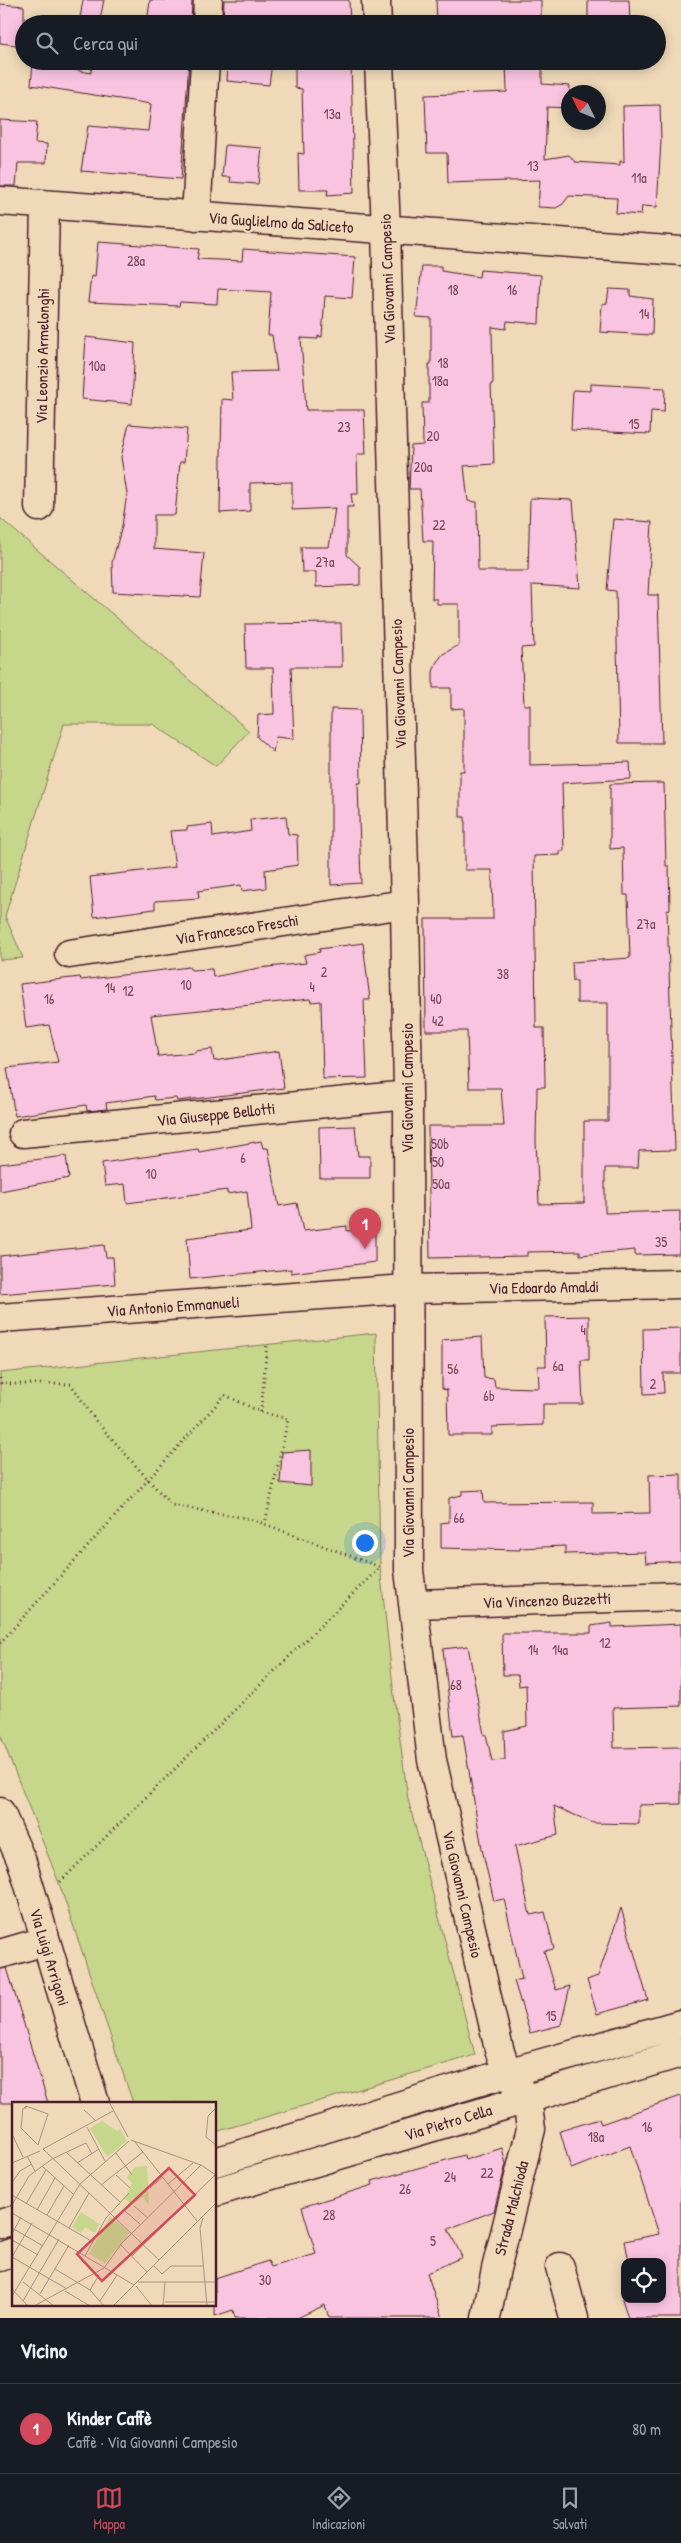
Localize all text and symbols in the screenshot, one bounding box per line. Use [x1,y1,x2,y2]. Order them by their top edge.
search box [15,15,666,70]
icon: search [33,29,61,57]
text: Cerca qui [73,30,138,56]
north arrow [561,85,606,130]
house number: 13a [324,104,341,123]
house number: 13 [527,156,539,175]
house number: 11a [631,168,647,187]
street label: Via Guglielmo da Saliceto [208,206,355,238]
street label: Via Giovanni Campesio [374,213,400,344]
house number: 28a [127,251,146,270]
house number: 18 [447,280,459,299]
house number: 16 [507,280,518,299]
street label: Via Leonzio Armelonghi [30,288,54,424]
house number: 14 [639,304,649,323]
house number: 18 [437,353,449,372]
house number: 10a [89,356,106,375]
house number: 18a [432,371,449,390]
house number: 15 [628,414,640,433]
house number: 23 [338,417,350,436]
house number: 20 [427,426,439,445]
house number: 20a [414,457,433,476]
house number: 22 [432,515,446,534]
house number: 27a [316,552,335,571]
street label: Via Giovanni Campesio [385,618,411,749]
street label: Via Francesco Freschi [174,908,300,950]
house number: 27a [637,914,656,933]
house number: 2 [321,962,328,981]
house number: 38 [497,964,509,983]
house number: 10 [180,975,192,994]
house number: 4 [309,977,315,996]
house number: 14 [105,978,115,997]
house number: 12 [122,981,134,1000]
house number: 16 [44,989,55,1008]
house number: 40 [430,989,442,1008]
house number: 42 [432,1011,444,1030]
street label: Via Giovanni Campesio [396,1022,418,1153]
street label: Via Giuseppe Bellotti [156,1097,276,1131]
house number: 50b [431,1134,449,1153]
house number: 6 [240,1148,246,1167]
house number: 50 [432,1152,444,1171]
house number: 10 [145,1164,157,1183]
house number: 50a [432,1174,450,1193]
pin: 1 [349,1208,381,1249]
house number: 35 [655,1232,667,1251]
street label: Via Edoardo Amaldi [489,1275,599,1299]
street label: Via Antonio Emmanueli [106,1290,240,1322]
house number: 4 [580,1320,586,1339]
house number: 6a [552,1356,564,1375]
house number: 56 [447,1359,459,1378]
house number: 2 [650,1374,657,1393]
house number: 6b [483,1386,495,1405]
street label: Via Giovanni Campesio [397,1427,419,1558]
house number: 66 [453,1508,465,1527]
your location [352,1530,378,1556]
street label: Via Vincenzo Buzzetti [483,1587,611,1613]
house number: 12 [599,1633,611,1652]
house number: 14 [528,1640,538,1659]
house number: 14a [552,1640,568,1659]
house number: 68 [450,1675,462,1694]
street label: Via Giovanni Campesio [438,1828,488,1960]
street label: Via Luigi Arrigoni [25,1906,75,2008]
house number: 15 [545,2006,557,2025]
street label: Via Pietro Cella [402,2098,494,2146]
inset map [12,2102,216,2306]
house number: 16 [642,2117,653,2136]
house number: 18a [588,2127,605,2146]
street label: Strada Malchioda [489,2158,533,2258]
house number: 22 [480,2163,494,2182]
house number: 24 [444,2167,456,2186]
house number: 26 [399,2179,411,2198]
house number: 28 [323,2205,335,2224]
house number: 5 [430,2231,436,2250]
map controls [621,2258,666,2303]
button: locate [621,2258,666,2303]
house number: 30 [259,2270,271,2289]
text: Vicino [20,2336,67,2365]
text: Kinder Caffè [67,2405,152,2431]
text: 1 [33,2418,39,2440]
text: 80 m [632,2418,661,2440]
text: Caffè · Via Giovanni Campesio [67,2431,237,2453]
tab: Mappa [94,2484,125,2533]
tab: Indicazioni [312,2484,365,2533]
tab: Salvati [553,2484,587,2533]

